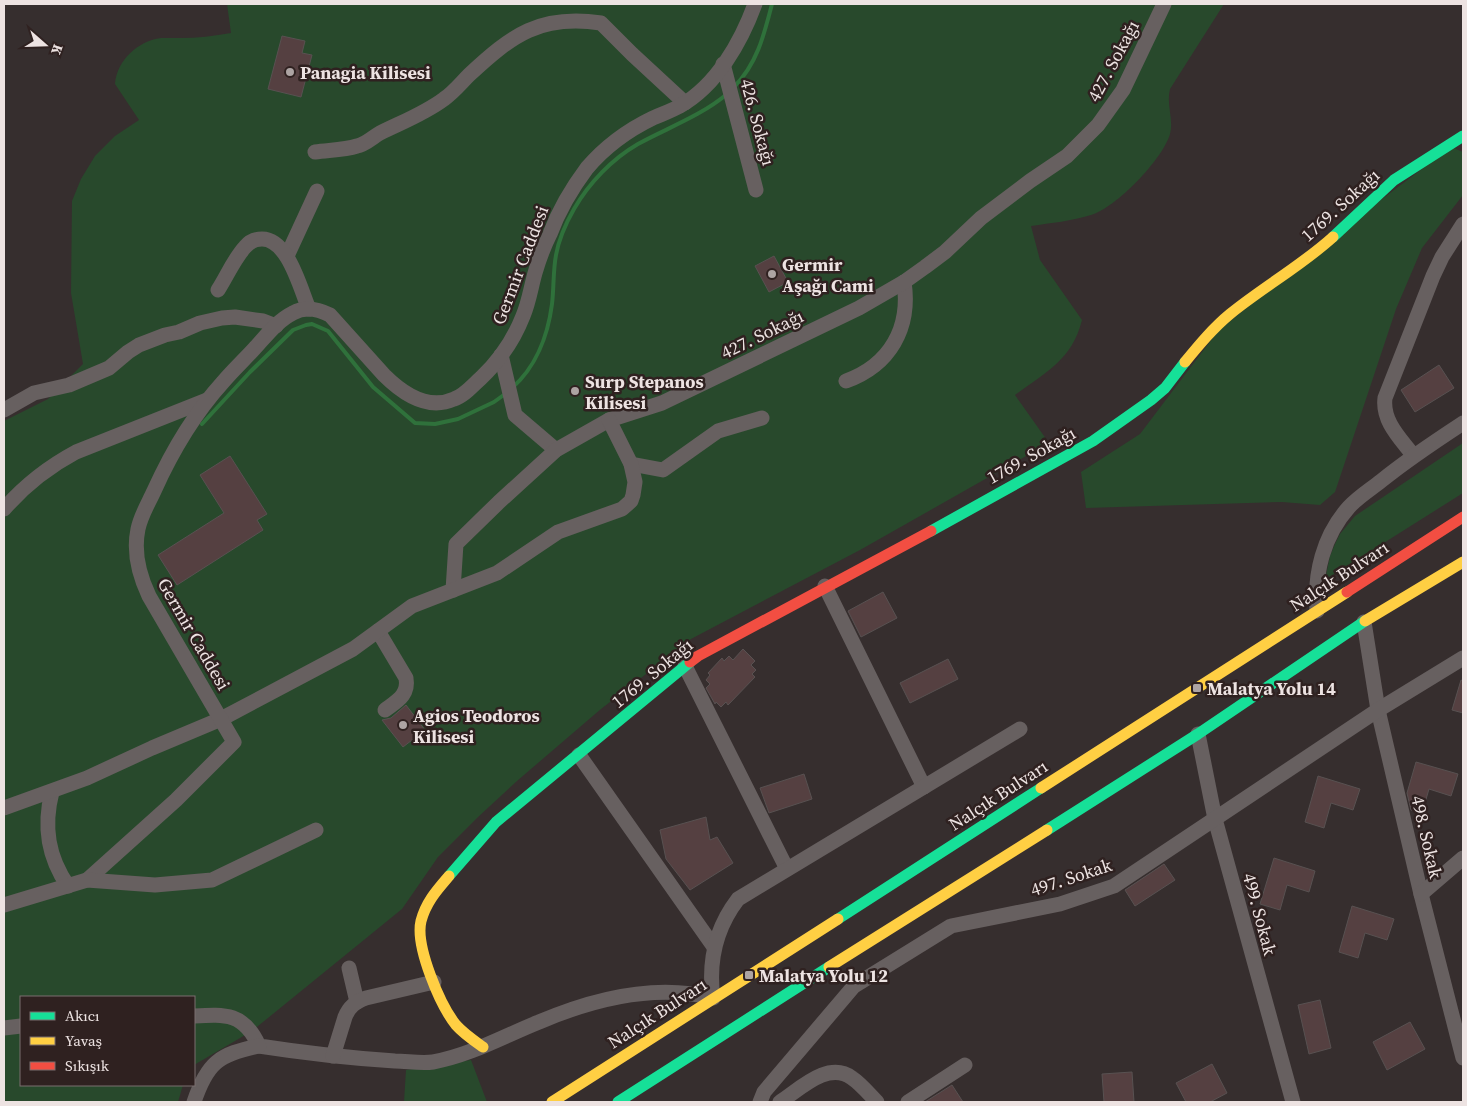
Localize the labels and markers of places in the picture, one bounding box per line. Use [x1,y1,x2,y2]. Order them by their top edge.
place label: Panagia Kilisesi [300,60,431,85]
marker: Panagia Kilisesi [284,66,296,78]
place label: Germir Aşağı Cami [782,252,874,298]
marker: Germir Aşağı Cami [766,268,778,280]
place label: Surp Stepanos Kilisesi [585,369,704,415]
marker: Surp Stepanos Kilisesi [569,385,581,397]
place label: Malatya Yolu 14 [1207,676,1336,701]
marker: Malatya Yolu 14 [1191,682,1203,694]
place label: Agios Teodoros Kilisesi [413,703,540,749]
marker: Agios Teodoros Kilisesi [397,719,409,731]
place label: Malatya Yolu 12 [759,963,888,988]
marker: Malatya Yolu 12 [743,969,755,981]

